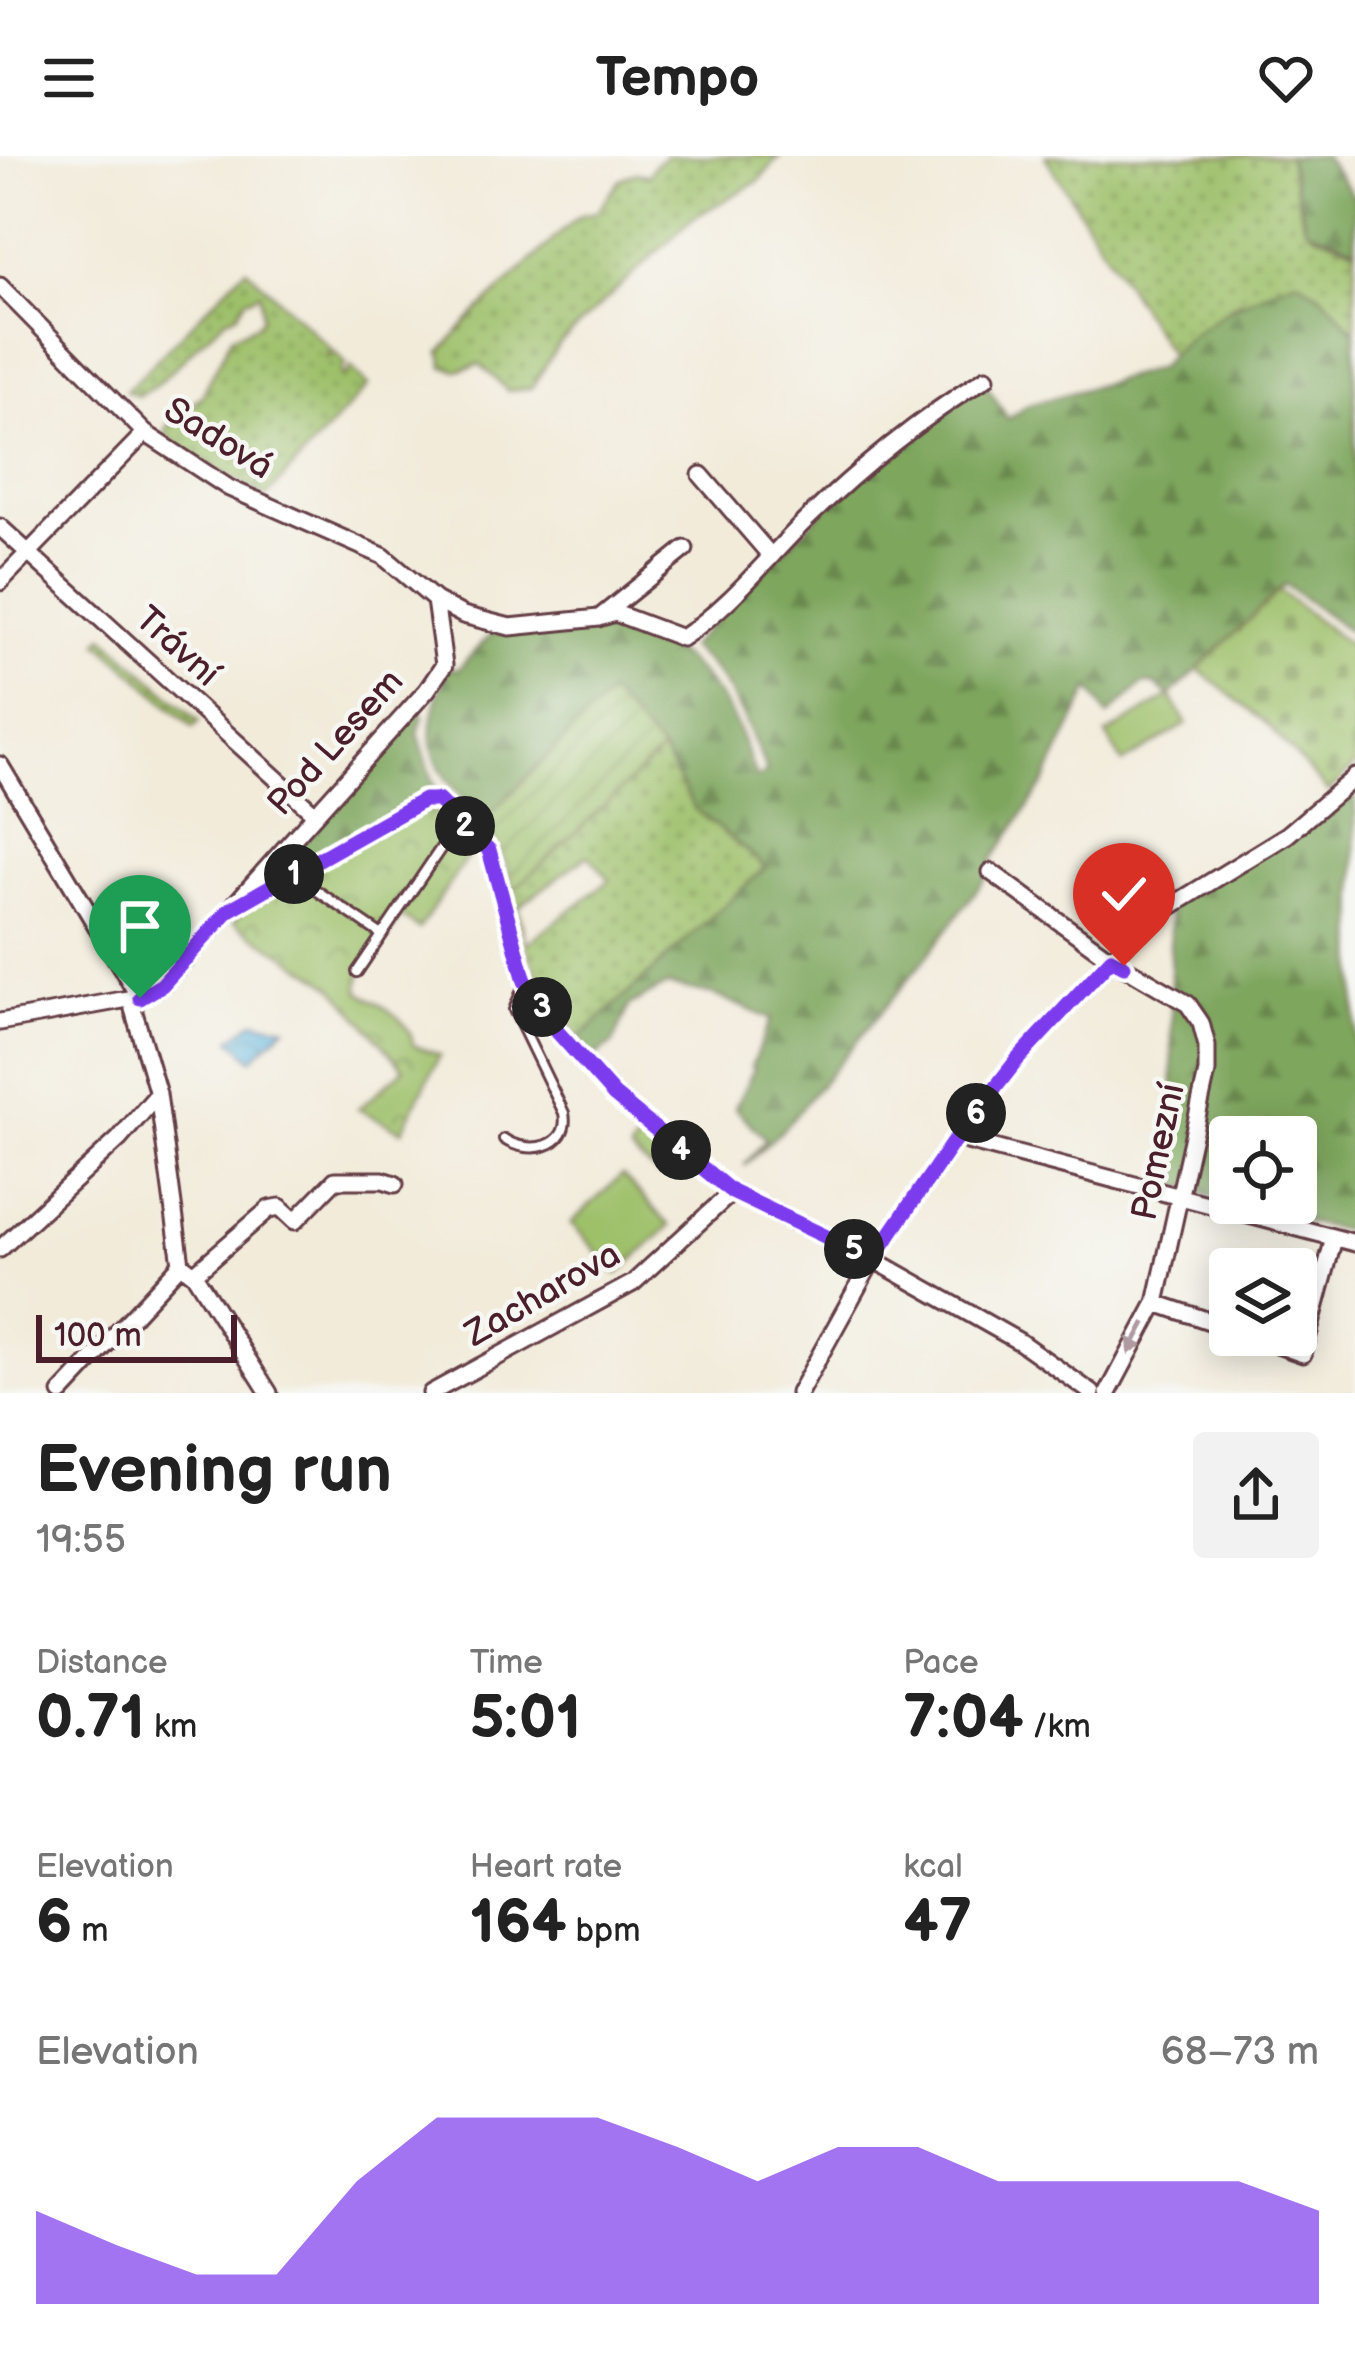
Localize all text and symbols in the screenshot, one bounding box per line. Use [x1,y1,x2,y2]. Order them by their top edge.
icon: menu [36,45,102,111]
icon: heart [1253,45,1319,111]
text: Tempo [596,46,759,111]
street label: Sadová [156,389,280,489]
street label: Trávní [126,598,228,696]
street label: Pod Lesem [259,661,413,825]
pin: 2 [435,796,495,856]
text: 2 [455,806,475,846]
pin [1073,843,1175,966]
pin: 1 [264,844,324,904]
text: 1 [287,854,301,894]
icon: check [1091,861,1157,927]
pin [89,875,191,998]
icon: arrive [107,893,173,959]
pin: 3 [512,977,572,1037]
text: 3 [532,987,552,1027]
street label: Pomezní [1124,1079,1195,1224]
pin: 6 [946,1083,1006,1143]
text: 6 [966,1093,986,1133]
map controls [1209,1116,1317,1356]
button: locate [1209,1116,1317,1224]
pin: 4 [651,1120,711,1180]
text: 4 [671,1130,691,1170]
pin: 5 [824,1219,884,1279]
text: 5 [844,1229,864,1269]
street label: Zacharova [457,1233,628,1357]
button: layers [1209,1248,1317,1356]
scale bar [36,1309,237,1362]
text: 100 m [54,1316,142,1356]
one-way arrow [1128,1320,1148,1355]
text: Evening run [36,1432,392,1511]
button: share [1193,1432,1319,1558]
text: 19:55 [36,1517,126,1564]
text: Distance [36,1643,168,1683]
text: Time [470,1643,543,1683]
text: Pace [903,1643,979,1683]
text: 0.71 [36,1683,145,1755]
text: 5:01 [470,1683,581,1755]
text: 7:04 [903,1683,1024,1755]
text: km [145,1707,197,1747]
text: /km [1024,1707,1091,1747]
text: Elevation [36,1847,174,1887]
text: Heart rate [470,1847,622,1887]
text: kcal [903,1847,963,1887]
text: 6 [36,1887,72,1959]
text: 164 [470,1887,567,1959]
text: 47 [903,1887,972,1959]
text: m [72,1911,109,1951]
text: bpm [567,1911,641,1951]
text: Elevation [36,2029,199,2076]
text: 68–73 m [1161,2029,1319,2076]

